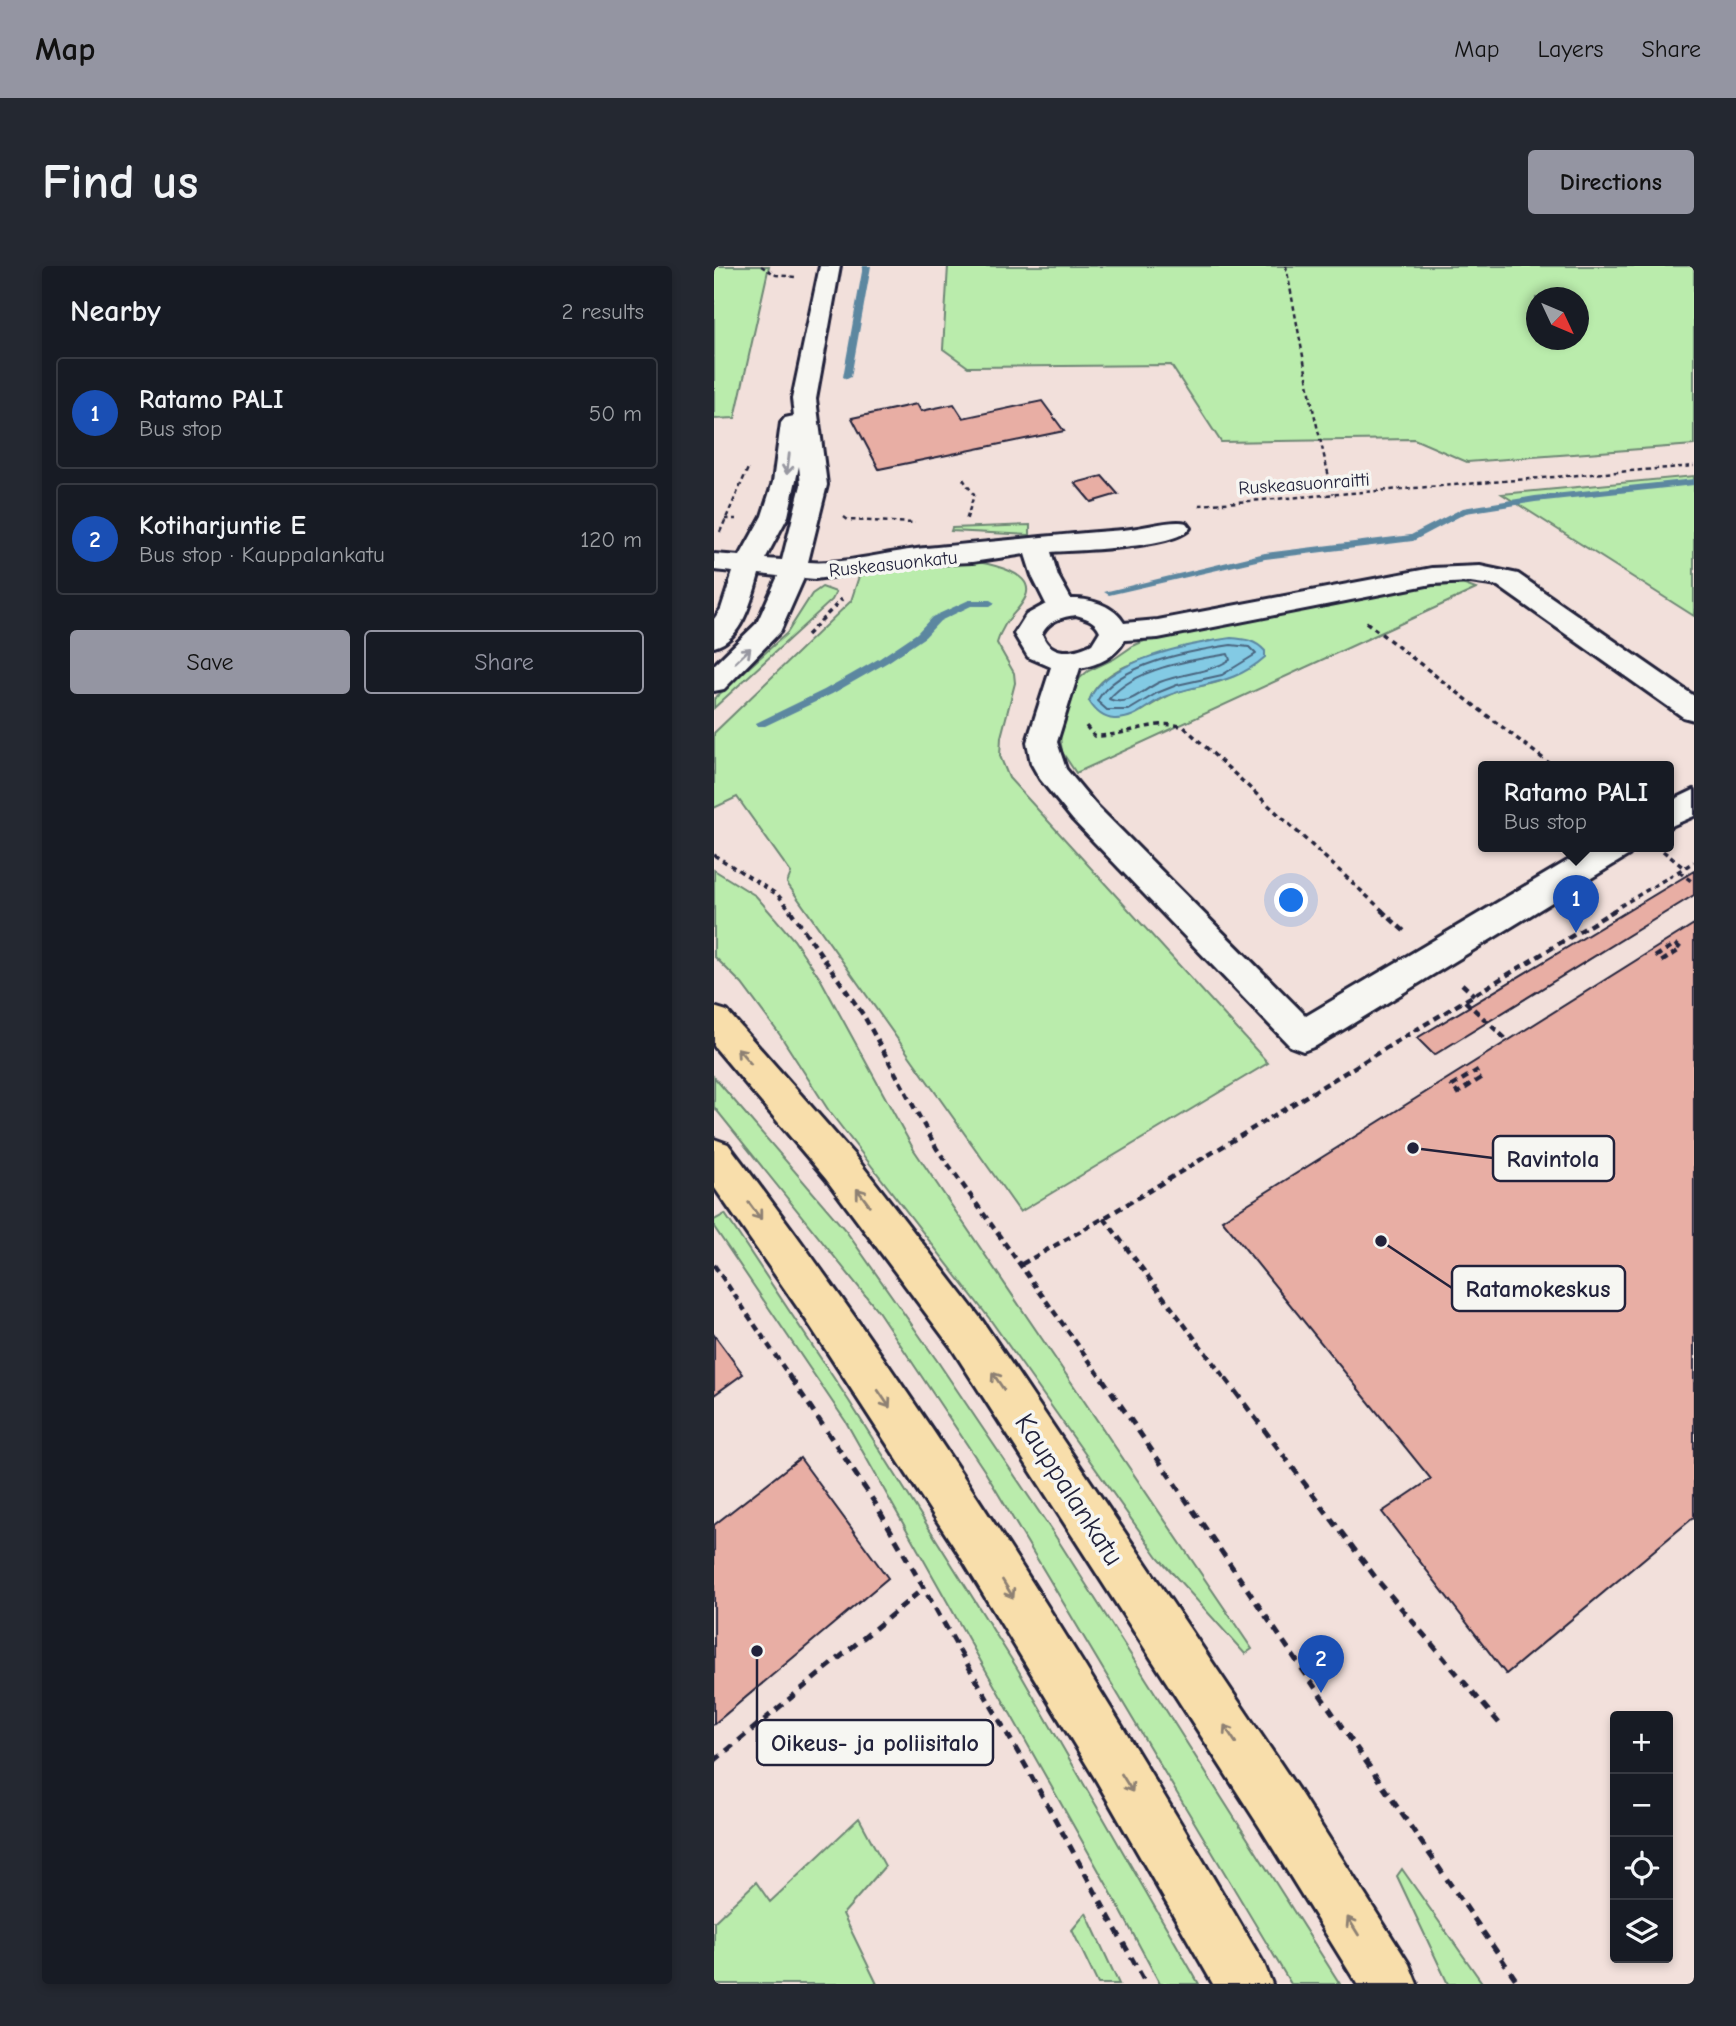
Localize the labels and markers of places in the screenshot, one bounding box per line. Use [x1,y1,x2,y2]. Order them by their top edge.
pin: 1 [1553,875,1599,933]
callout: Ravintola [1493,1136,1614,1181]
callout: Ratamokeskus [1452,1266,1625,1311]
pin: 2 [1298,1635,1344,1693]
callout: Oikeus- ja poliisitalo [757,1720,993,1765]

